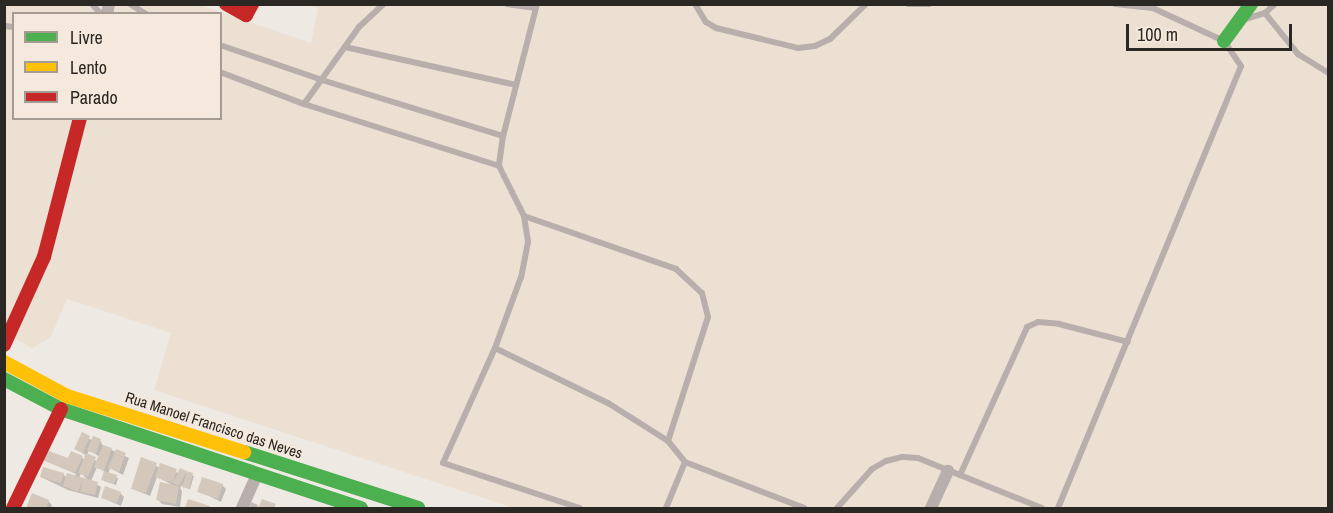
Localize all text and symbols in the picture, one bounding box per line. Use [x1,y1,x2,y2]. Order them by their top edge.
legend [12,12,222,120]
scale bar [1129,12,1296,50]
text: 100 m [1137,22,1178,47]
text: Livre [70,25,103,50]
text: Lento [70,55,107,80]
text: Parado [70,85,118,110]
street label: Rua Manoel Francisco das Neves [123,388,305,462]

